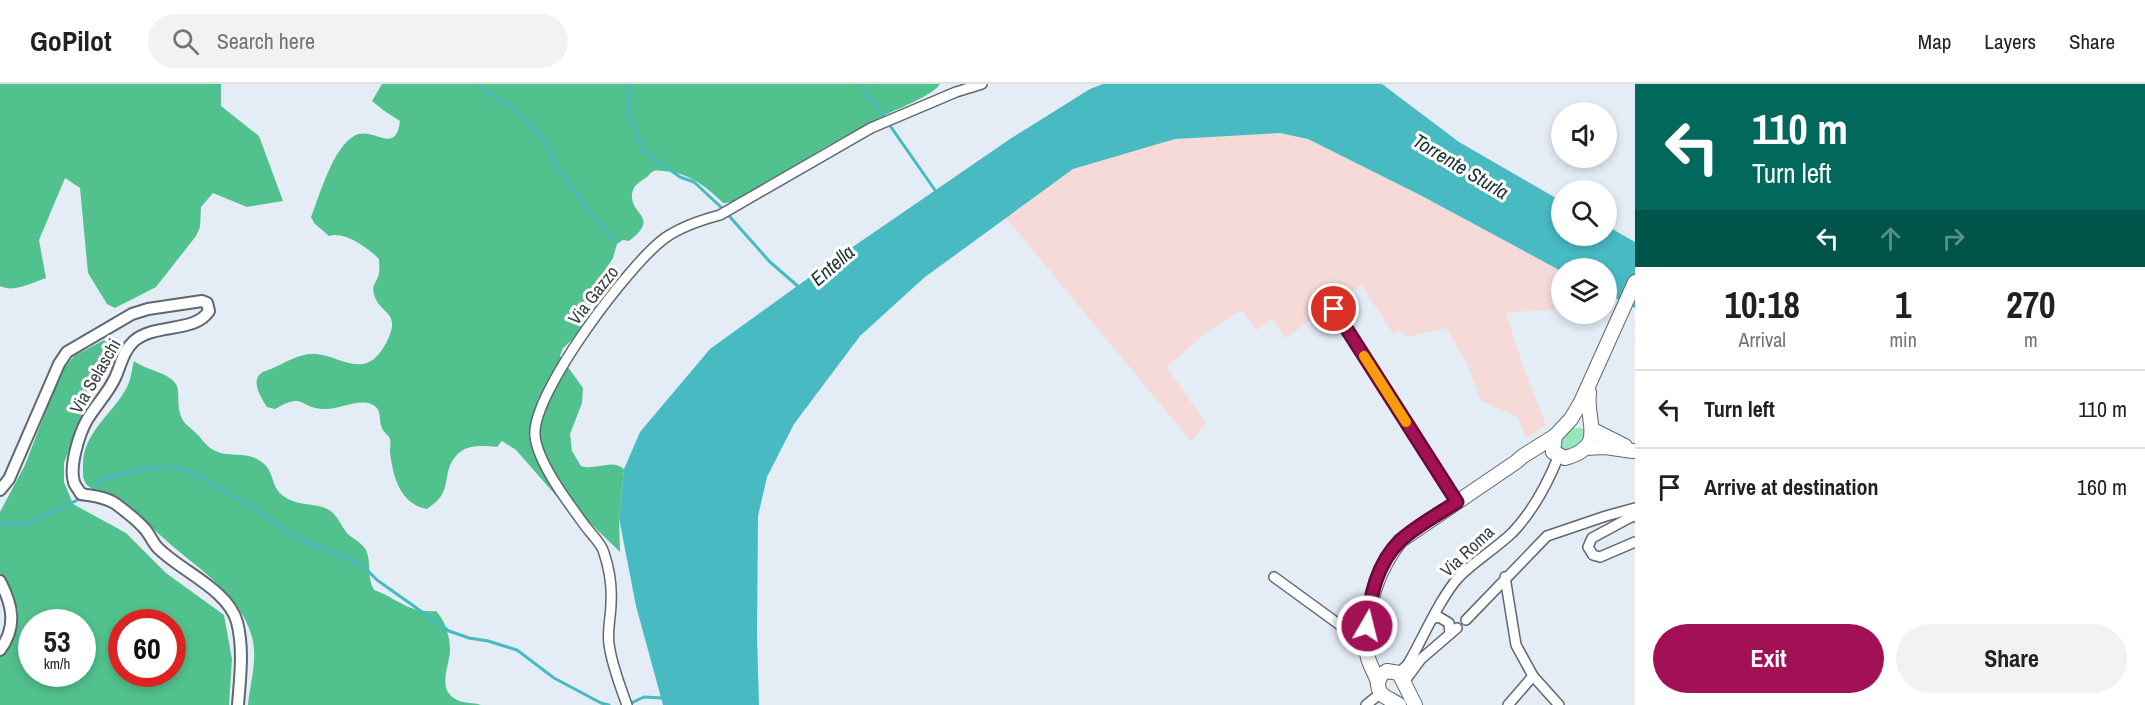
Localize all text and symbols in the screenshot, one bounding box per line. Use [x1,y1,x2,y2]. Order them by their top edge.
search box [148,14,568,68]
text: GoPilot [30,22,112,60]
icon: search [169,25,202,58]
text: Search here [217,26,315,56]
text: Map [1918,27,1951,56]
text: Layers [1984,27,2036,56]
text: Share [2069,27,2115,56]
text: 110 m [1752,101,1848,157]
map controls [1551,102,1617,324]
button: sound [1551,102,1617,168]
icon: left [1653,108,1731,186]
water label: Torrente Sturla [1408,127,1514,205]
text: Turn left [1752,155,1831,191]
button: search [1551,180,1617,246]
icon: left [1811,222,1844,255]
icon: ahead [1874,222,1907,255]
icon: right [1937,222,1970,255]
water label: Entella [804,238,860,292]
button: layers [1551,258,1617,324]
street label: Via Gazzo [562,260,624,330]
text: 10:18 [1724,281,1800,329]
text: 1 [1895,281,1911,329]
text: 270 [2006,281,2056,329]
pin [1308,283,1359,334]
icon: arrive [1317,292,1350,325]
text: Arrival [1739,326,1786,353]
text: min [1889,326,1917,353]
text: m [2024,326,2038,353]
street label: Via Selaschi [64,334,126,418]
icon: left [1653,393,1686,426]
text: Turn left [1704,394,1775,424]
text: 110 m [2078,394,2127,424]
icon: arrive [1653,471,1686,504]
text: Arrive at destination [1704,472,1878,502]
text: 160 m [2077,472,2127,502]
street label: Via Roma [1435,520,1499,582]
position arrow [1335,594,1399,658]
speed limit sign: 60 [108,609,186,687]
text: 53 [43,621,71,661]
button: Exit [1653,624,1884,693]
button: Share [1896,624,2127,693]
text: km/h [44,653,70,674]

